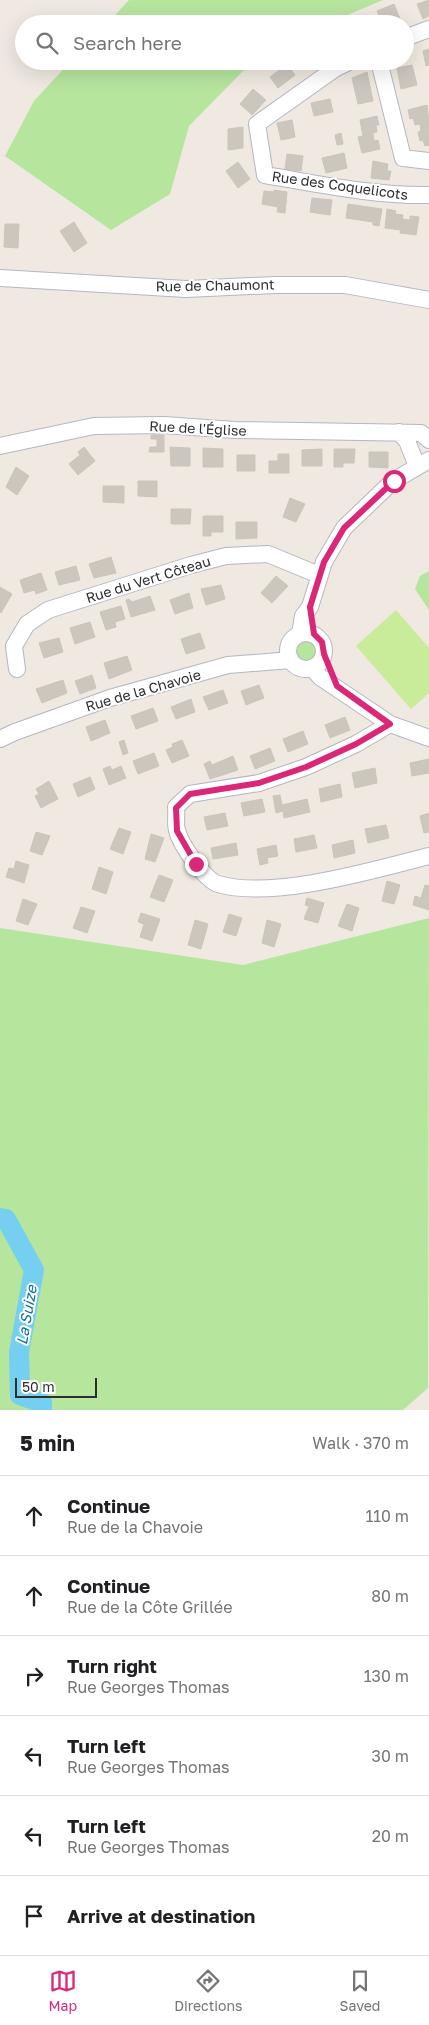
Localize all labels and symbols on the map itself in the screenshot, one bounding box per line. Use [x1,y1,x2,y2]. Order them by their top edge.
street label: Rue des Coquelicots [271,167,409,203]
street label: Rue de Chaumont [155,275,275,295]
street label: Rue de l'Église [149,417,247,439]
route start [383,470,406,493]
street label: Rue du Vert Côteau [84,552,212,606]
street label: Rue de la Chavoie [83,665,203,715]
route end [185,853,208,876]
water label: La Suize [12,1283,40,1346]
scale bar [15,1375,98,1398]

